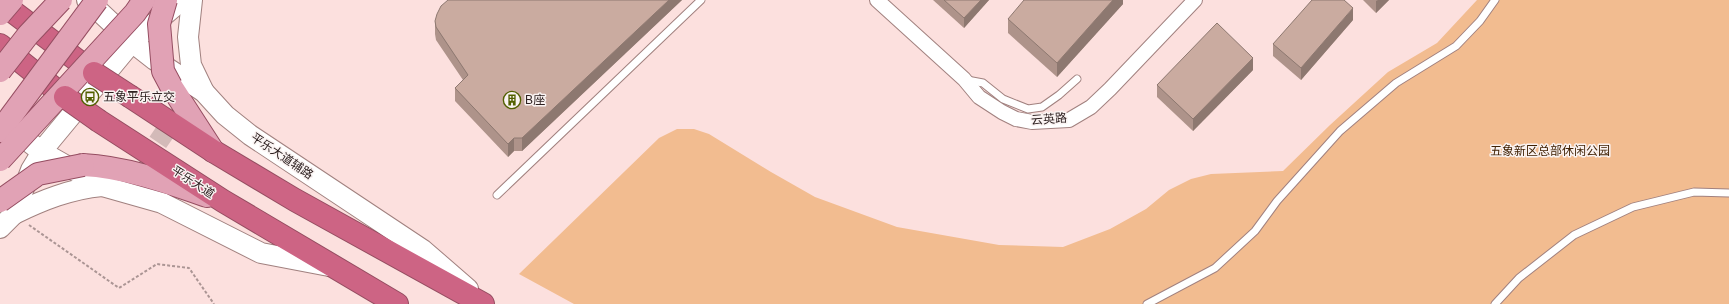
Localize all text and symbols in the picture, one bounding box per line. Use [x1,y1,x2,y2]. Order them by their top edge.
bus stop icon: 五象平乐立交 [80,87,100,107]
place label: 五象平乐立交 [103,90,175,104]
building icon: B座 [502,90,522,110]
place label: B座 [525,93,545,107]
street label: 云英路 [1031,111,1067,127]
street label: 平乐大道辅路 [248,130,316,182]
park label: 五象新区总部休闲公园 [1490,144,1610,158]
street label: 平乐大道 [169,163,217,201]

